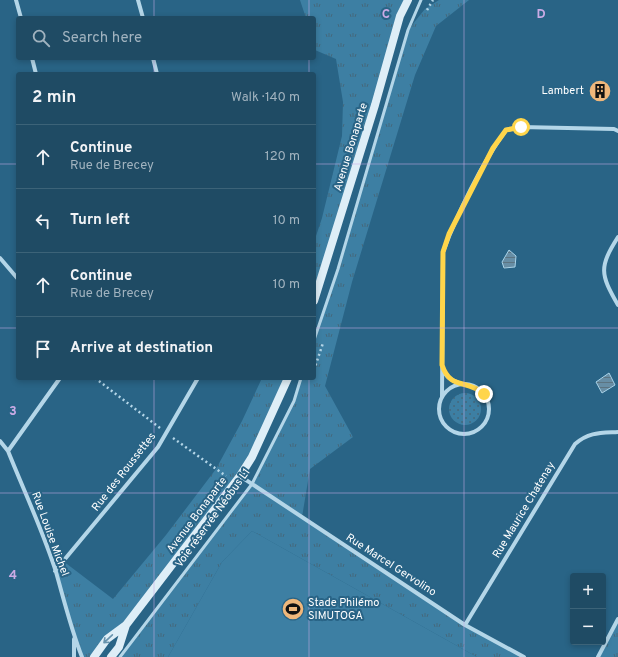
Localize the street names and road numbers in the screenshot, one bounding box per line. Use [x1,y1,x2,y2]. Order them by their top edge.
street label: Avenue Bonaparte [331,101,371,193]
street label: Rue des Roussettes [89,430,159,514]
street label: Rue Maurice Chatenay [490,459,559,561]
street label: Voie réservée Néobus L1 [172,466,254,570]
street label: Avenue Bonaparte [164,474,230,556]
street label: Rue Louise Michel [28,490,72,578]
street label: Rue Marcel Gervolino [343,531,439,599]

